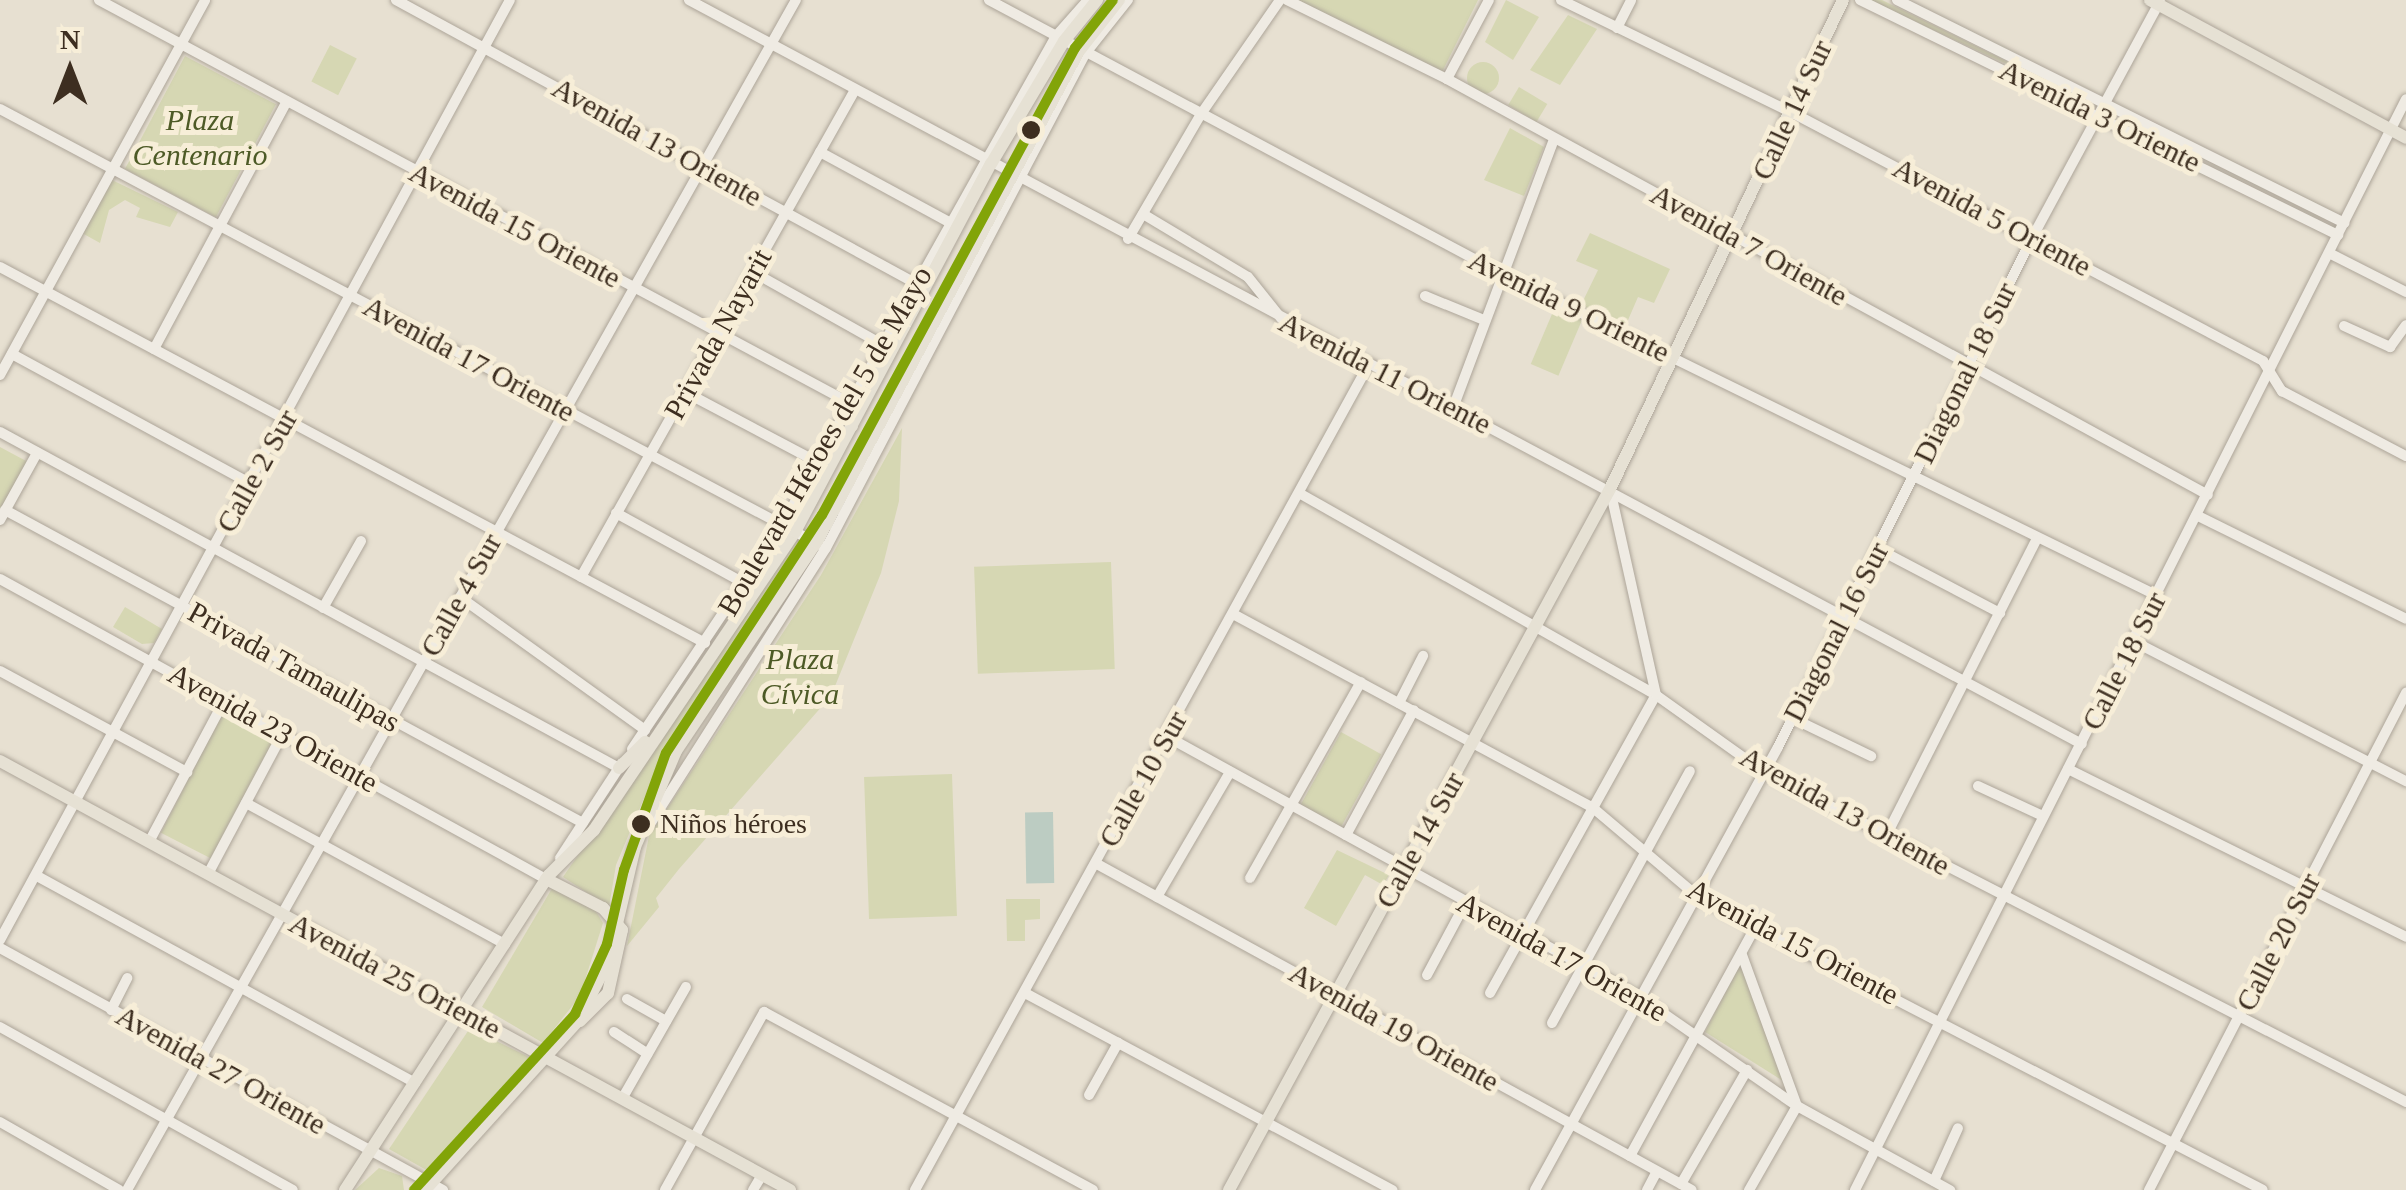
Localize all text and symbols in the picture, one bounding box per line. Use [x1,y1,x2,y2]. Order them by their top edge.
north arrow [20,20,120,120]
text: N [60,24,80,55]
street label: Calle 14 Sur [1744,34,1840,186]
street label: Avenida 3 Oriente [1994,52,2206,180]
street label: Avenida 13 Oriente [546,69,768,215]
park label: Plaza Centenario [133,102,267,172]
unlabelled marker [1021,120,1041,140]
street label: Avenida 5 Oriente [1887,150,2097,284]
street label: Avenida 15 Oriente [403,154,627,296]
street label: Avenida 7 Oriente [1644,176,1854,314]
street label: Avenida 9 Oriente [1463,242,1675,370]
street label: Privada Nayarit [656,243,780,425]
street label: Boulevard Héroes del 5 de Mayo [710,260,940,622]
street label: Diagonal 18 Sur [1906,277,2024,469]
street label: Avenida 17 Oriente [357,288,581,430]
street label: Avenida 11 Oriente [1273,304,1497,442]
street label: Calle 2 Sur [209,403,305,539]
street label: Calle 4 Sur [413,527,509,663]
street label: Diagonal 16 Sur [1775,536,1897,728]
street label: Calle 18 Sur [2074,586,2174,736]
street label: Privada Tamaulipas [182,594,406,740]
park label: Plaza Cívica [761,641,839,712]
street label: Avenida 23 Oriente [162,655,384,801]
street label: Calle 10 Sur [1091,705,1195,853]
street label: Avenida 13 Oriente [1734,738,1956,884]
street label: Calle 14 Sur [1368,766,1472,914]
place label: Niños héroes [660,807,807,841]
marker: Niños héroes [631,814,651,834]
street label: Calle 20 Sur [2228,867,2328,1017]
street label: Avenida 15 Oriente [1681,871,1905,1013]
street label: Avenida 17 Oriente [1451,884,1673,1030]
street label: Avenida 25 Oriente [283,905,507,1047]
street label: Avenida 19 Oriente [1283,954,1505,1100]
street label: Avenida 27 Oriente [110,997,332,1143]

